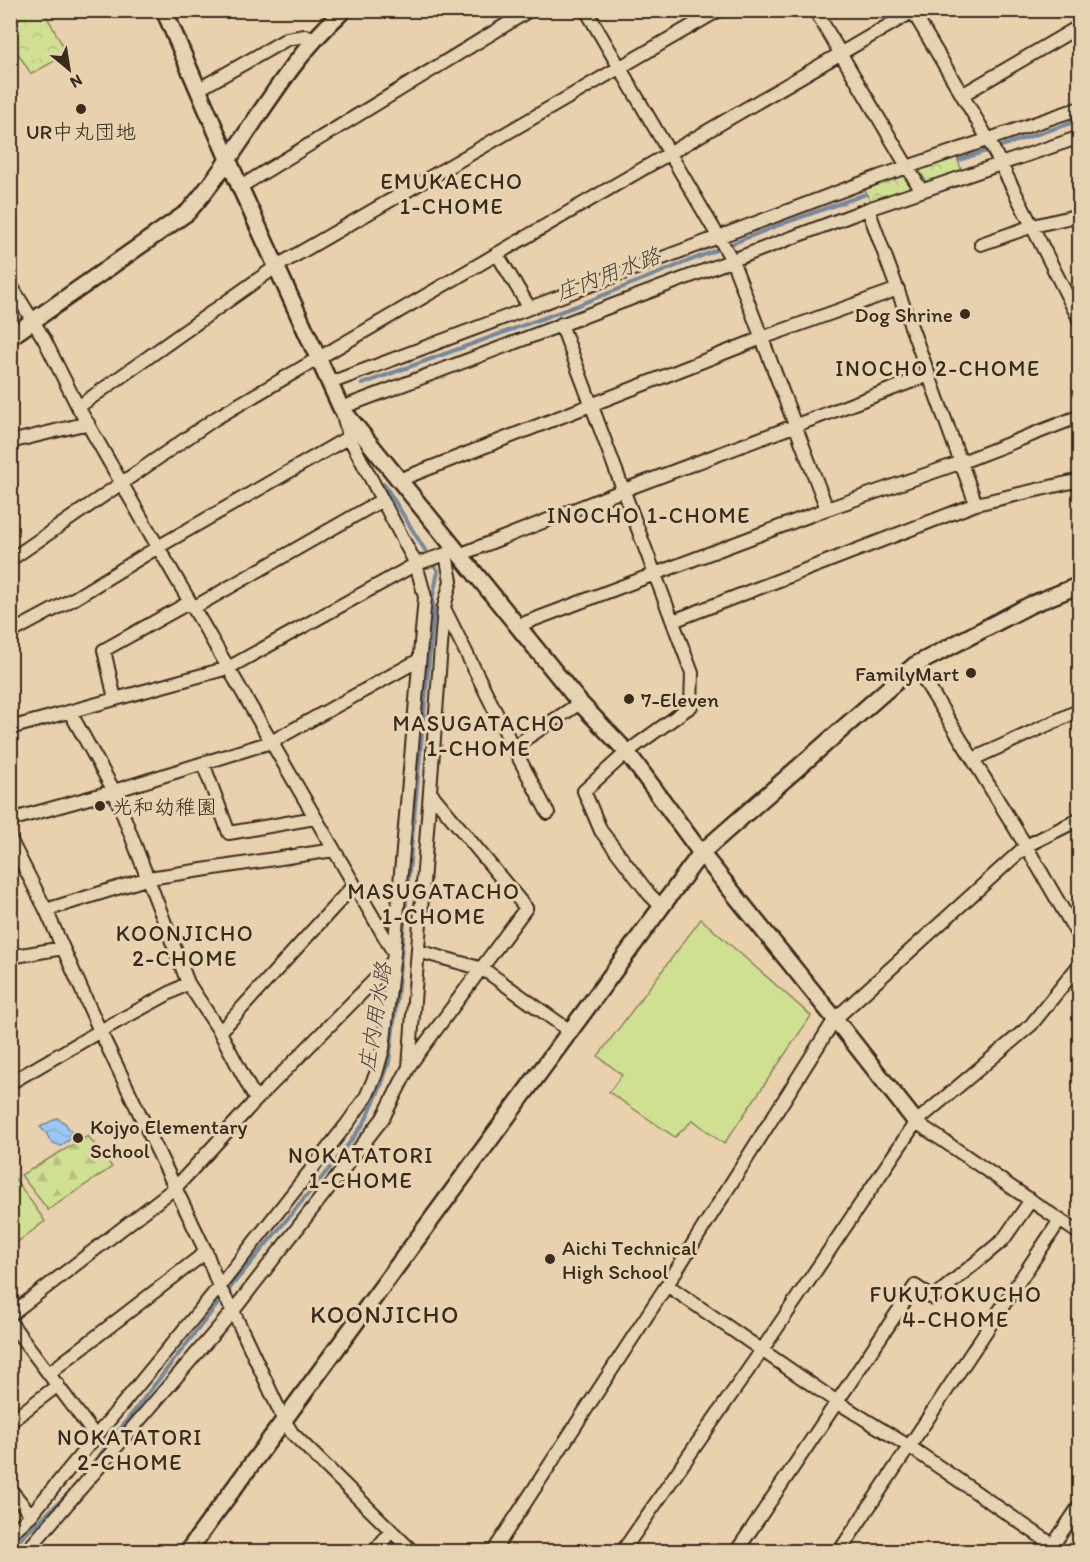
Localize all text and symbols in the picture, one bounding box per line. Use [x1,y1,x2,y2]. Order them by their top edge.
north arrow [39,39,99,99]
text: N [67,71,86,92]
marker: UR中丸団地 [74,102,88,116]
place label: UR中丸団地 [26,119,136,144]
district label: EMUKAECHO 1-CHOME [380,168,524,220]
water label: 庄内用水路 [552,241,666,306]
place label: Dog Shrine [855,302,953,327]
marker: Dog Shrine [958,307,972,321]
district label: INOCHO 2-CHOME [835,355,1041,382]
district label: INOCHO 1-CHOME [547,502,751,529]
place label: FamilyMart [855,661,959,686]
marker: FamilyMart [964,666,978,680]
place label: 7-Eleven [641,687,719,712]
marker: 7-Eleven [622,692,636,706]
district label: MASUGATACHO 1-CHOME [392,710,566,762]
place label: 光和幼稚園 [112,794,217,819]
marker: 光和幼稚園 [93,799,107,813]
district label: MASUGATACHO 1-CHOME [347,878,521,930]
district label: KOONJICHO 2-CHOME [116,920,254,972]
water label: 庄内用水路 [353,959,397,1073]
place label: Kojyo Elementary School [90,1114,248,1163]
marker: Kojyo Elementary School [71,1131,85,1145]
district label: NOKATATORI 1-CHOME [288,1142,434,1194]
place label: Aichi Technical High School [562,1235,697,1284]
marker: Aichi Technical High School [543,1252,557,1266]
district label: FUKUTOKUCHO 4-CHOME [869,1281,1043,1333]
district label: KOONJICHO [310,1300,460,1329]
district label: NOKATATORI 2-CHOME [57,1424,203,1476]

